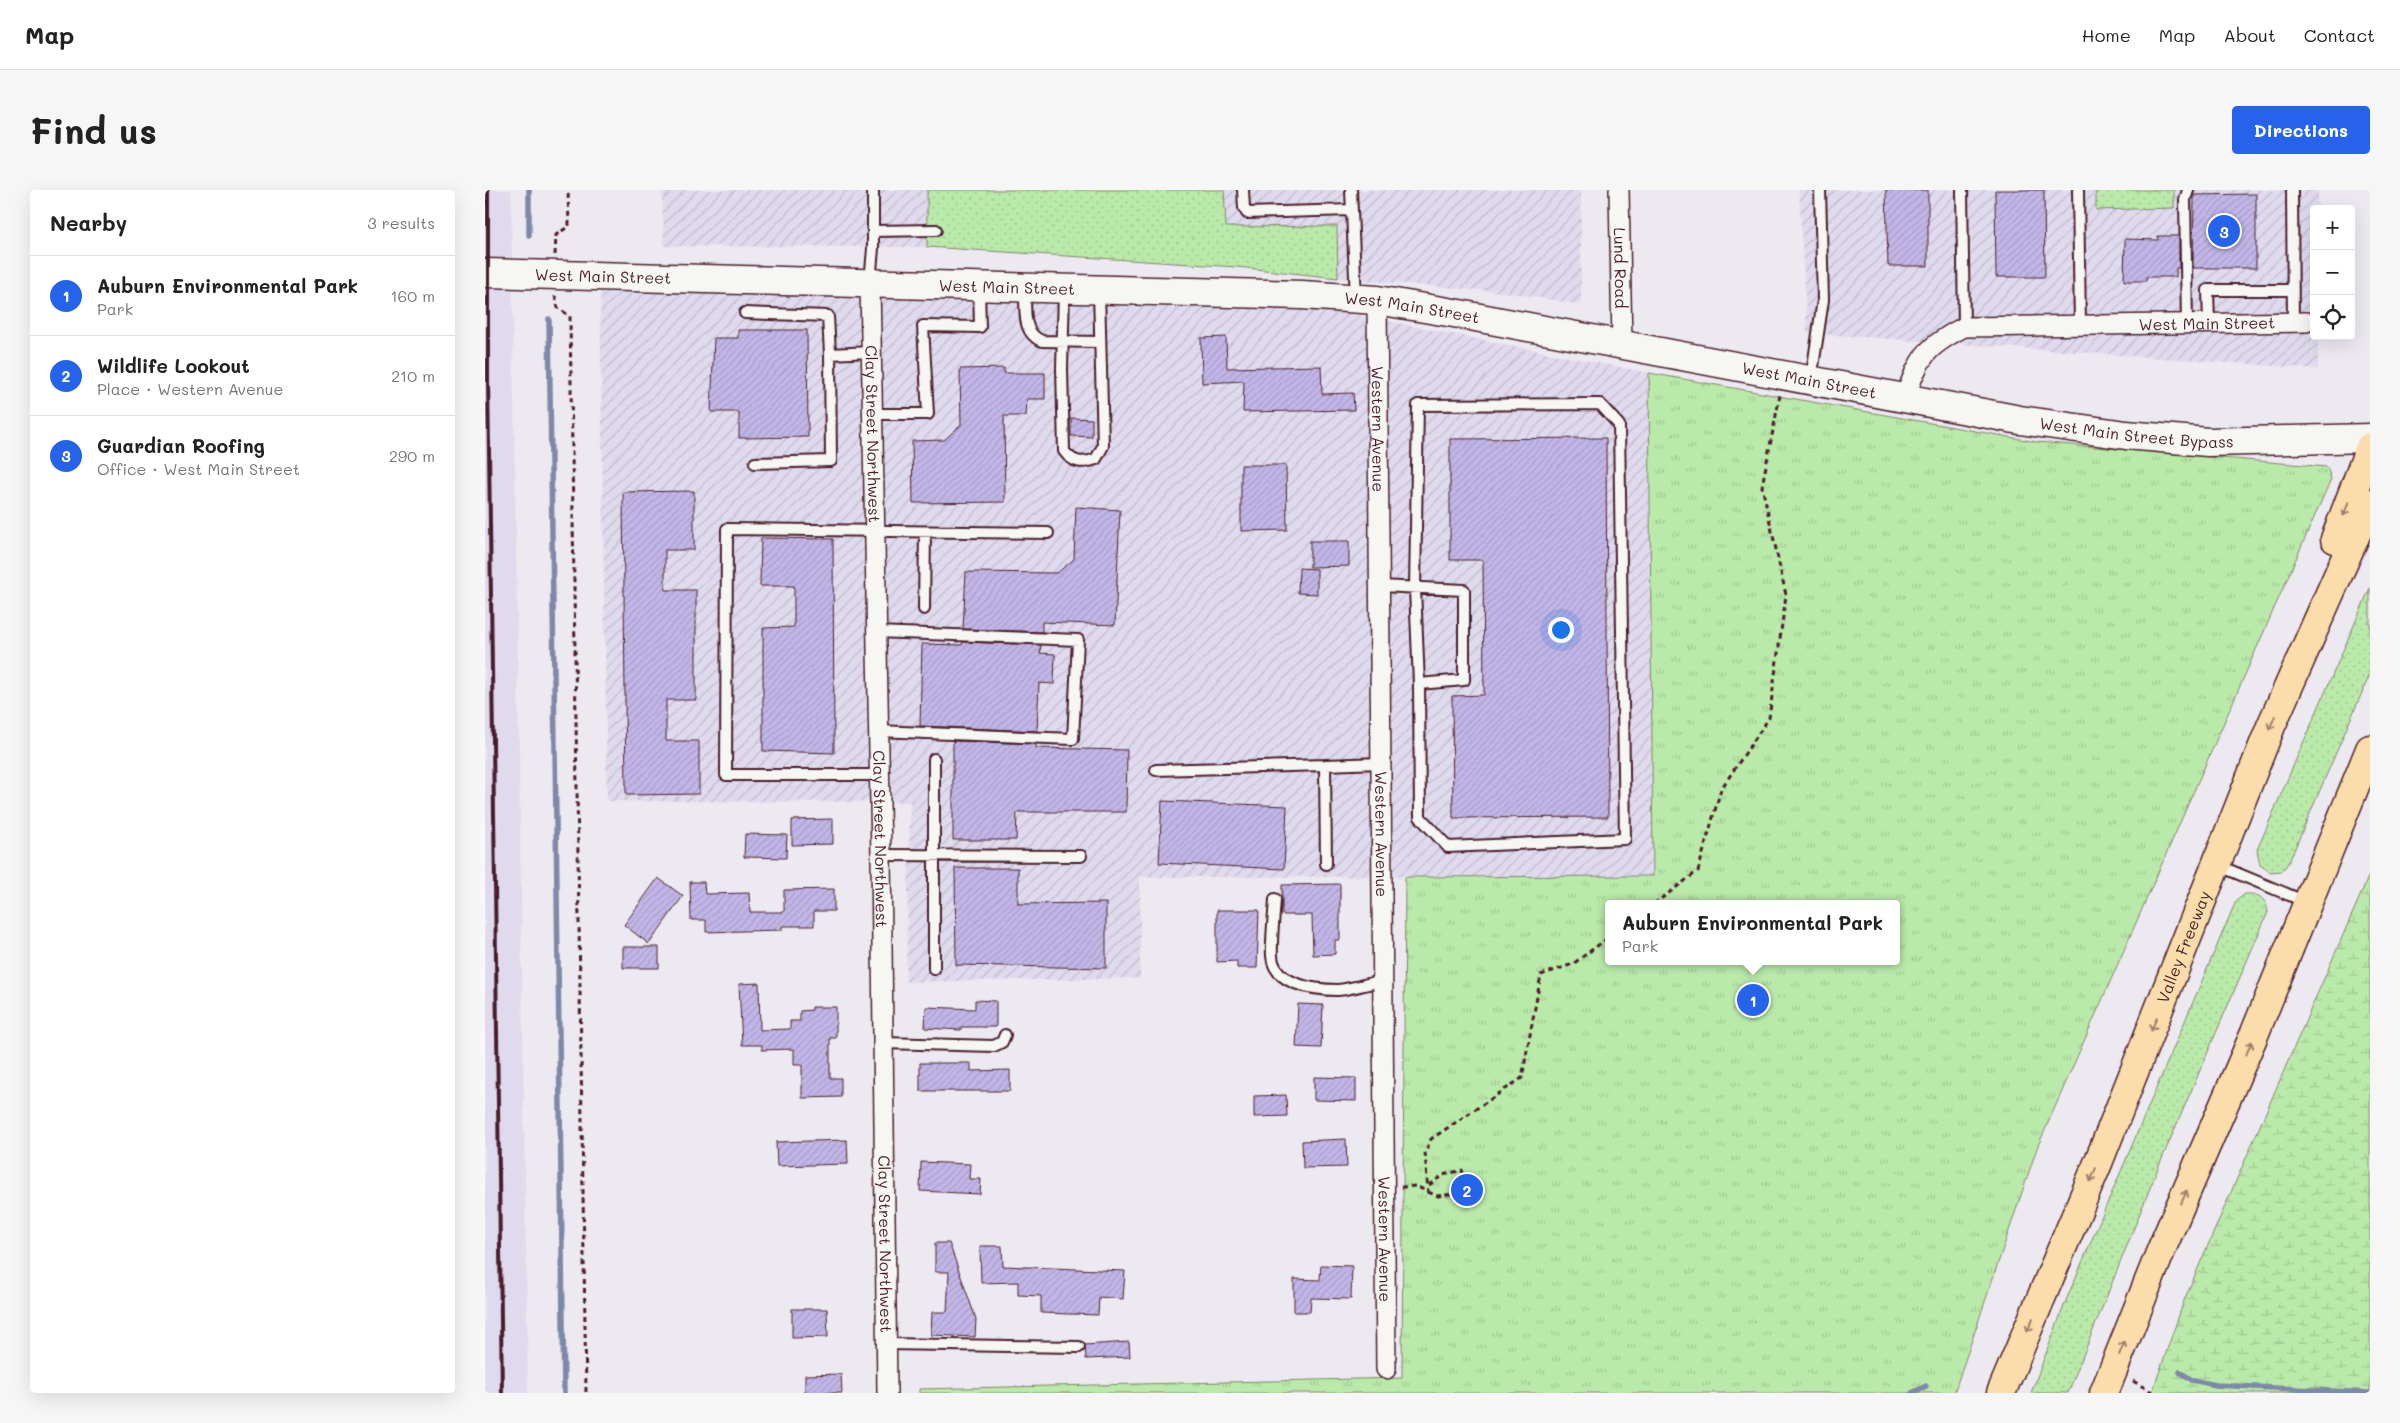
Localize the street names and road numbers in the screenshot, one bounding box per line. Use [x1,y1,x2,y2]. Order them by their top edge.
street label: Lund Road [1610,227,1632,309]
street label: West Main Street [534,263,671,288]
street label: West Main Street [938,274,1075,299]
street label: West Main Street [1344,287,1481,328]
street label: West Main Street [2139,311,2275,334]
street label: Clay Street Northwest [861,345,886,523]
street label: West Main Street [1740,357,1878,403]
street label: Western Avenue [1368,366,1390,492]
street label: West Main Street Bypass [2038,412,2234,452]
street label: Clay Street Northwest [869,750,893,928]
street label: Western Avenue [1371,771,1393,897]
street label: Valley Freeway [2151,887,2215,1006]
street label: Clay Street Northwest [874,1155,897,1333]
street label: Western Avenue [1374,1176,1396,1302]

